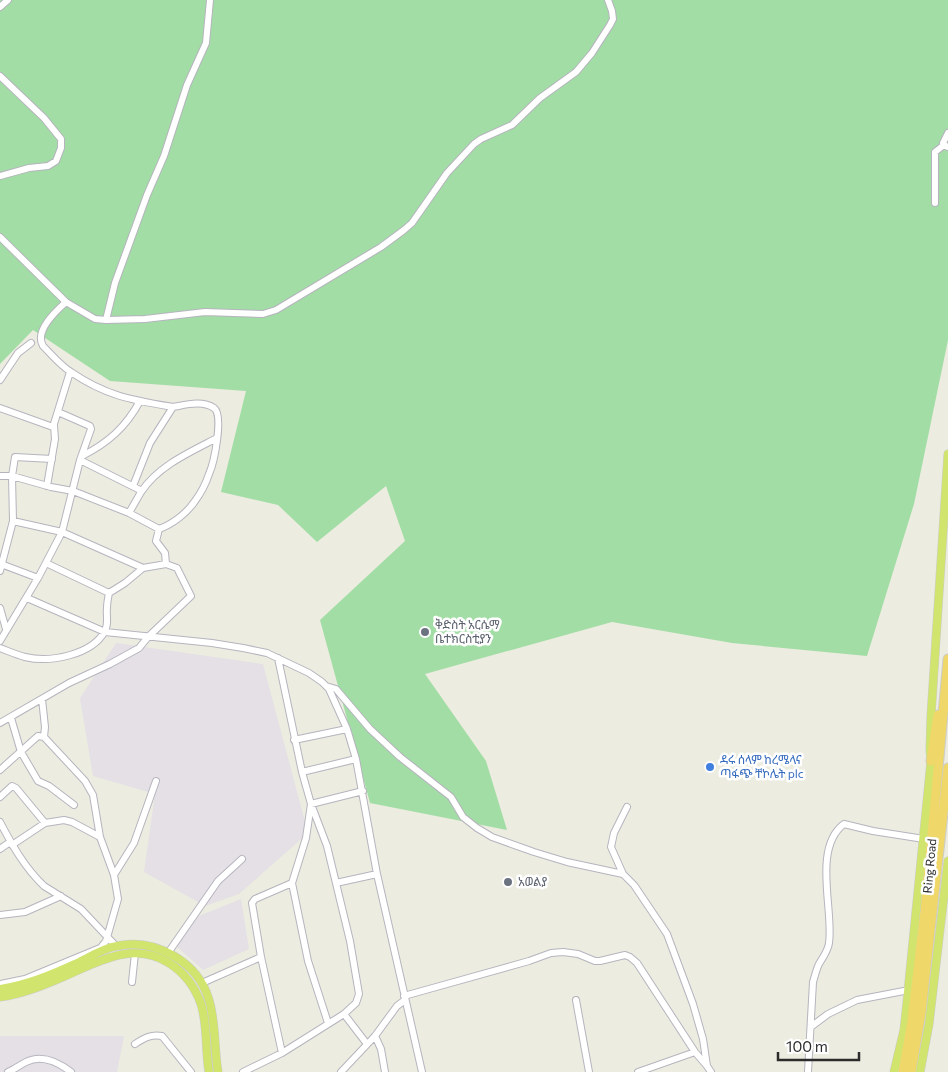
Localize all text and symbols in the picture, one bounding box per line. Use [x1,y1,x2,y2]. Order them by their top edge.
place label: ቅድስት አርሴማ ቤተክርስቲያን [435,617,500,645]
marker: ቅድስት አርሴማ ቤተክርስቲያን [419,626,431,638]
place label: ዳሩ ሰላም ከረሜላና ጣፋጭ ቸኮሌት plc [720,752,804,780]
marker: ዳሩ ሰላም ከረሜላና ጣፋጭ ቸኮሌት plc [704,761,716,773]
street label: Ring Road [920,838,938,894]
place label: አወልያ [518,874,547,888]
marker: አወልያ [502,876,514,888]
scale bar [778,1030,859,1062]
text: 100 m [786,1037,828,1055]

